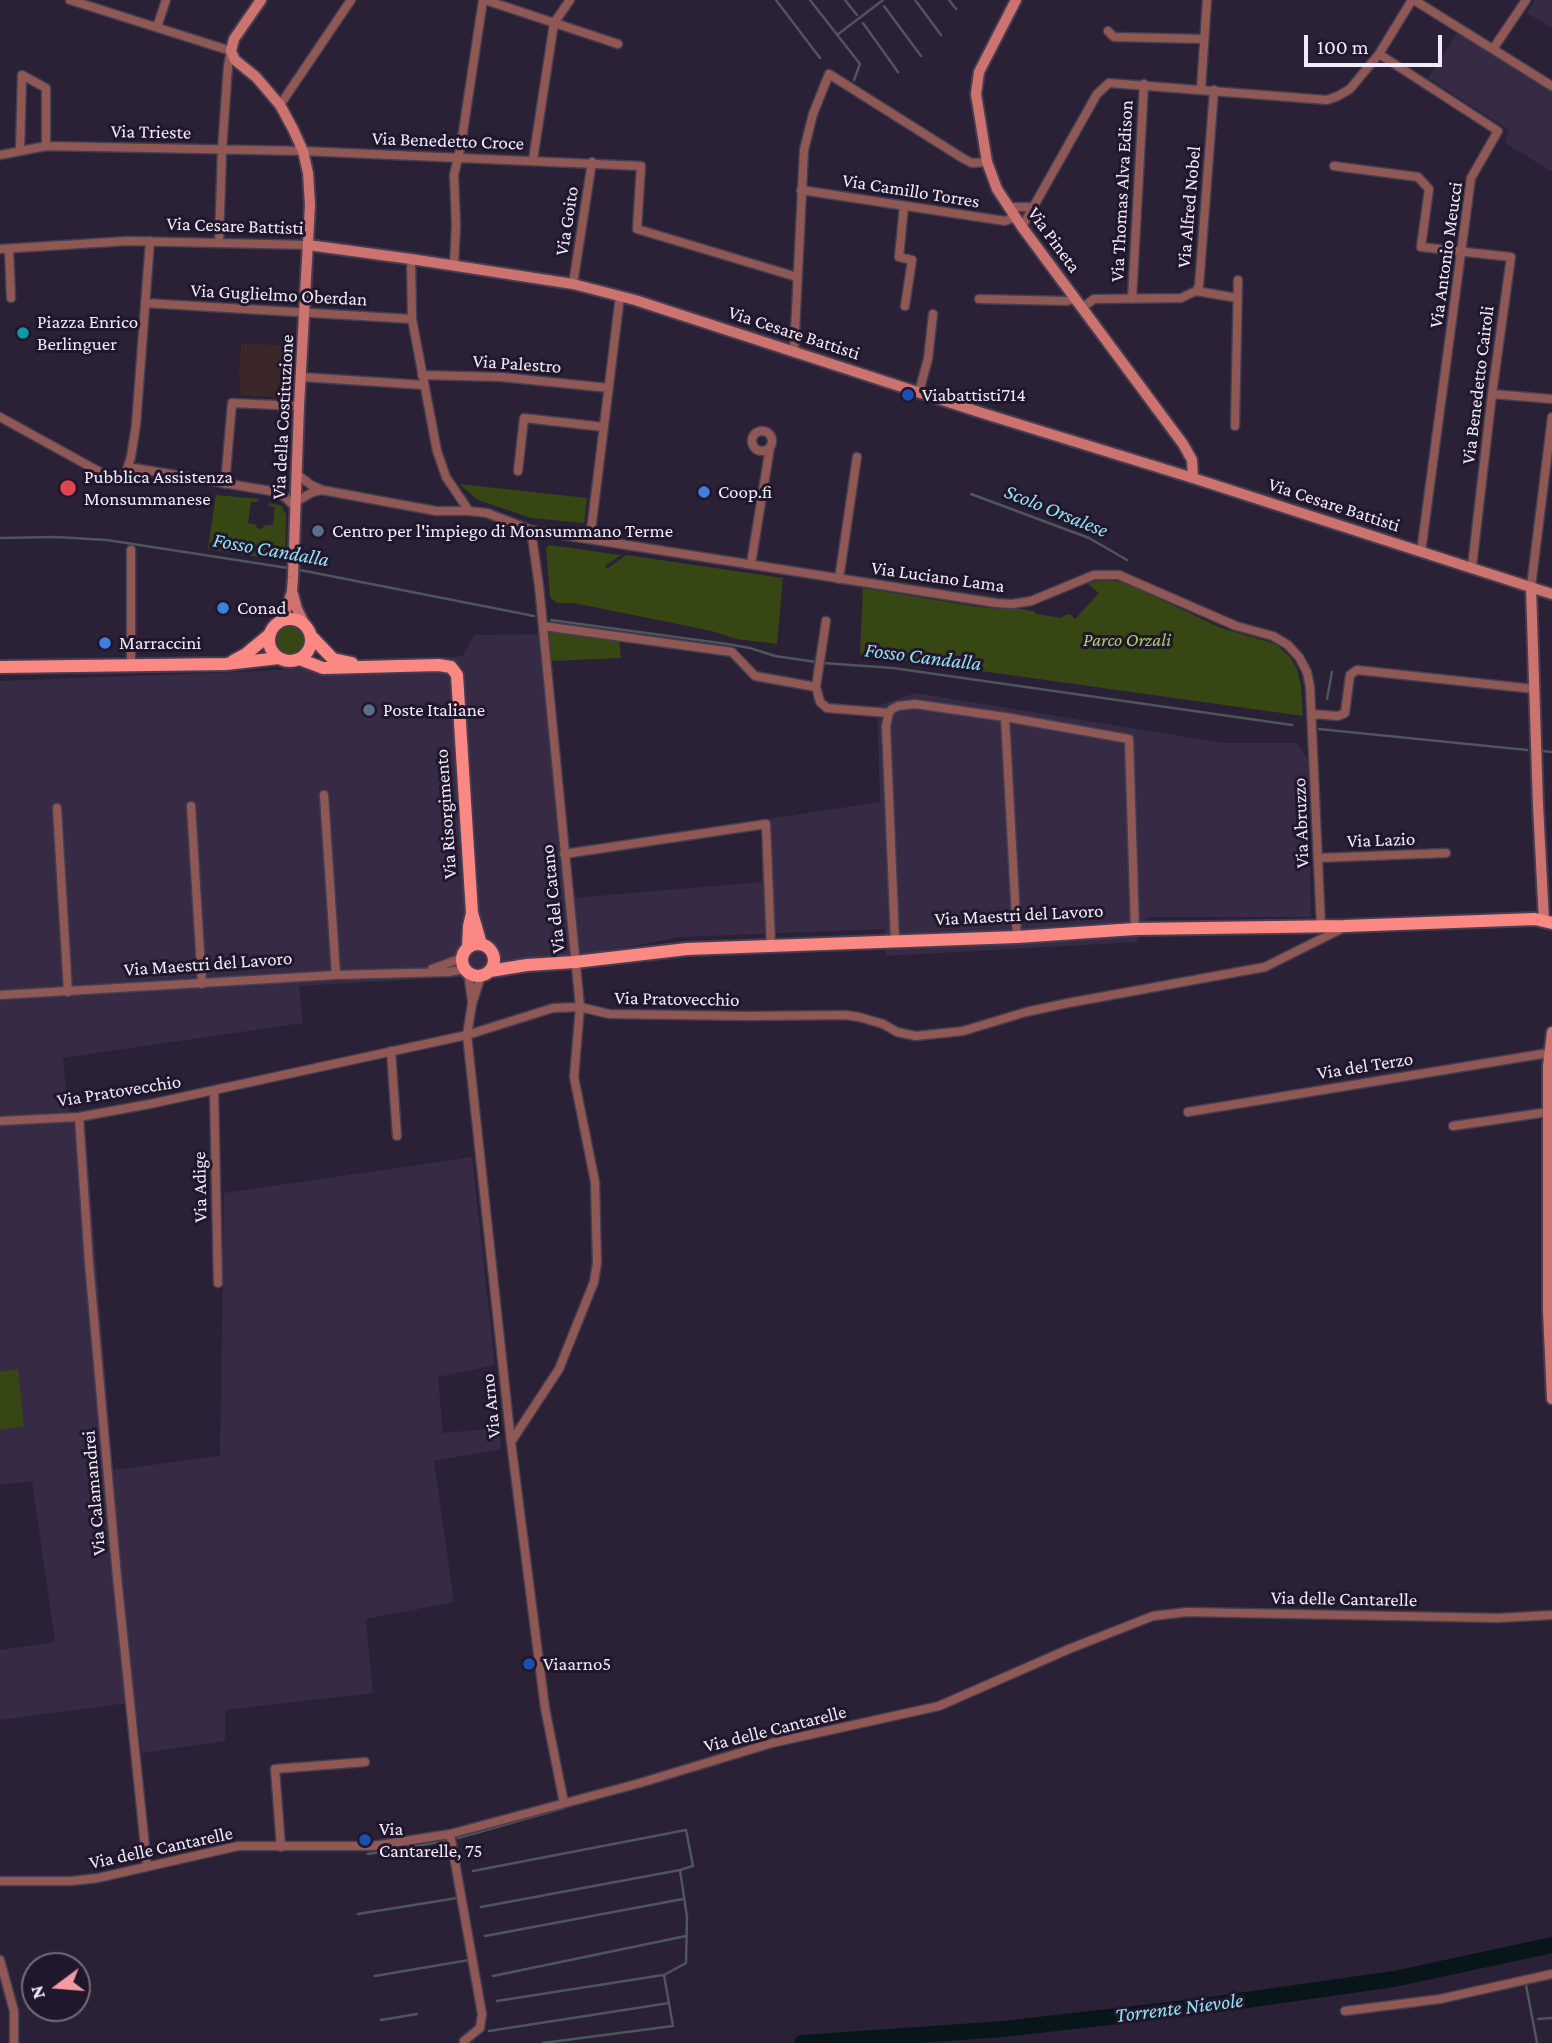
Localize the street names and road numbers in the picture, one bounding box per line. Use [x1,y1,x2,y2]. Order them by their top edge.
street label: Via Thomas Alva Edison [1106,99,1138,283]
street label: Via Trieste [111,120,191,144]
street label: Via Benedetto Croce [372,127,524,155]
street label: Via Alfred Nobel [1172,145,1206,269]
street label: Via Camillo Torres [841,169,981,213]
street label: Via Antonio Meucci [1424,180,1468,330]
street label: Via Goito [550,185,584,257]
street label: Via Pineta [1022,203,1086,277]
street label: Via Cesare Battisti [166,212,304,240]
street label: Via Guglielmo Oberdan [190,279,368,311]
street label: Via Cesare Battisti [725,301,863,365]
street label: Via Benedetto Cairoli [1457,304,1499,466]
street label: Via della Costituzione [267,334,299,500]
street label: Via Palestro [472,350,562,378]
street label: Via Cesare Battisti [1265,473,1403,537]
street label: Via Luciano Lama [870,556,1006,598]
street label: Via Risorgimento [430,748,462,880]
street label: Via Abruzzo [1288,777,1314,869]
street label: Via Lazio [1346,827,1416,853]
street label: Via del Catano [536,843,570,955]
street label: Via Maestri del Lavoro [934,899,1104,931]
street label: Via Maestri del Lavoro [123,947,293,981]
street label: Via Pratovecchio [614,987,740,1011]
street label: Via del Terzo [1315,1047,1415,1085]
street label: Via Pratovecchio [55,1070,183,1112]
street label: Via Adige [188,1151,212,1223]
street label: Via Arno [476,1372,506,1440]
street label: Via Calamandrei [77,1429,111,1557]
street label: Via delle Cantarelle [1271,1586,1417,1612]
street label: Via delle Cantarelle [701,1700,849,1758]
street label: Via delle Cantarelle [87,1822,235,1874]

